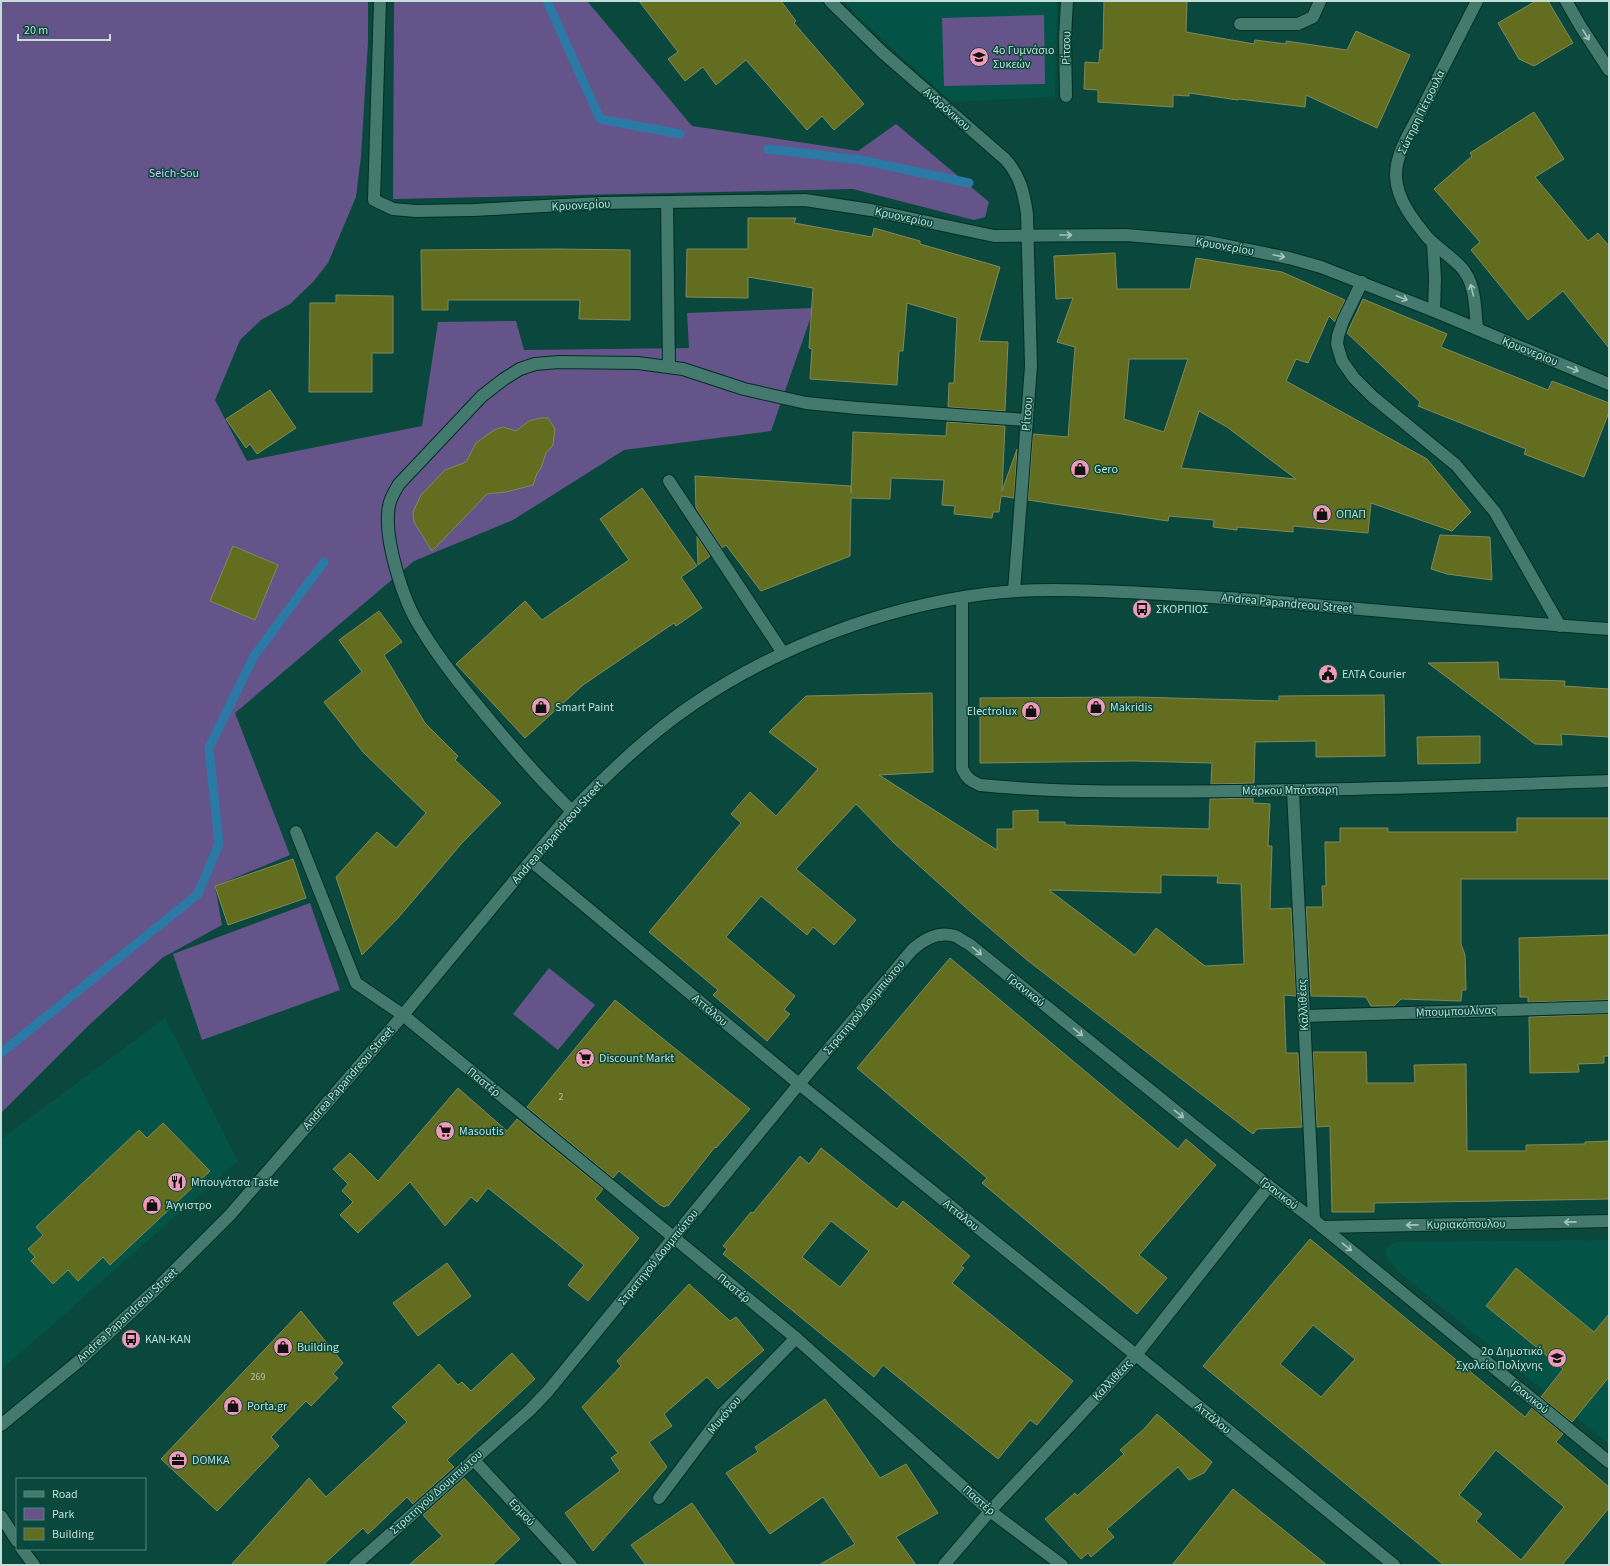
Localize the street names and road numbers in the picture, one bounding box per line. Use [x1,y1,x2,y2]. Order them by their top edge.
street label: Ρίτσου [1058,31,1075,65]
street label: Σώτηρη Πέτρουλα [1394,67,1449,157]
street label: Ανδρόνικου [919,84,974,135]
street label: Κρυονερίου [551,195,611,216]
street label: Κρυονερίου [873,203,935,232]
street label: Κρυονερίου [1194,233,1255,260]
street label: Κρυονερίου [1499,333,1560,370]
street label: Ρίτσου [1018,396,1037,432]
street label: Andrea Papandreou Street [1221,589,1353,618]
street label: Andrea Papandreou Street [508,777,607,888]
street label: Μάρκου Μπότσαρη [1242,781,1338,800]
street label: Στρατηγού Δουμπιώτου [820,956,909,1058]
street label: Γρανικού [1003,970,1048,1011]
street label: Καλλιθέας [1294,979,1313,1031]
street label: Αττάλου [688,990,731,1030]
street label: Μπουμπουλίνας [1415,1002,1497,1021]
street label: Andrea Papandreou Street [299,1023,398,1134]
street label: Παστέρ [463,1064,504,1101]
street label: Γρανικού [1256,1173,1302,1214]
street label: Αττάλου [939,1196,982,1235]
street label: Στρατηγού Δουμπιώτου [614,1206,703,1309]
street label: Κυριακόπουλου [1426,1215,1506,1234]
street label: Andrea Papandreou Street [73,1264,181,1366]
street label: Παστέρ [713,1270,754,1307]
street label: Καλλιθέας [1089,1356,1136,1405]
street label: Γρανικού [1507,1377,1552,1418]
street label: Μυκόνου [703,1393,745,1438]
street label: Αττάλου [1191,1399,1234,1438]
street label: Στρατηγού Δουμπιώτου [386,1446,486,1539]
street label: Παστέρ [959,1481,999,1520]
street label: Ερμού [504,1495,539,1530]

